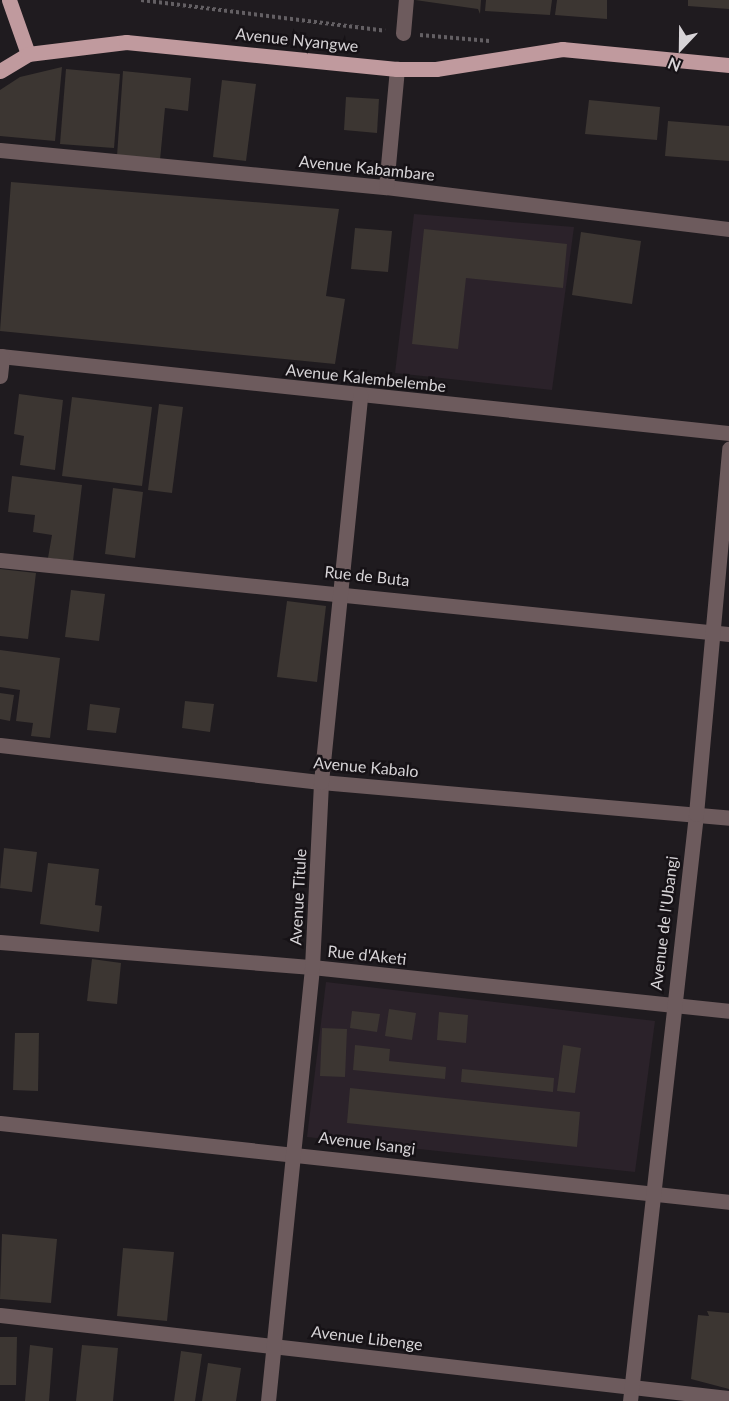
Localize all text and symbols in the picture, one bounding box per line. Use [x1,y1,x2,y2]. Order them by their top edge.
north arrow [651,18,711,78]
street label: Avenue Nyangwe [235,24,359,56]
text: N [665,54,683,76]
street label: Avenue Kabambare [298,151,436,185]
street label: Avenue Kalembelembe [285,360,447,396]
street label: Rue de Buta [324,562,410,590]
street label: Avenue Kabalo [313,753,419,781]
street label: Avenue Titule [286,848,310,946]
street label: Avenue de l'Ubangi [646,855,682,991]
street label: Rue d'Aketi [327,941,407,969]
street label: Avenue Isangi [318,1128,416,1158]
street label: Avenue Libenge [310,1322,424,1354]

